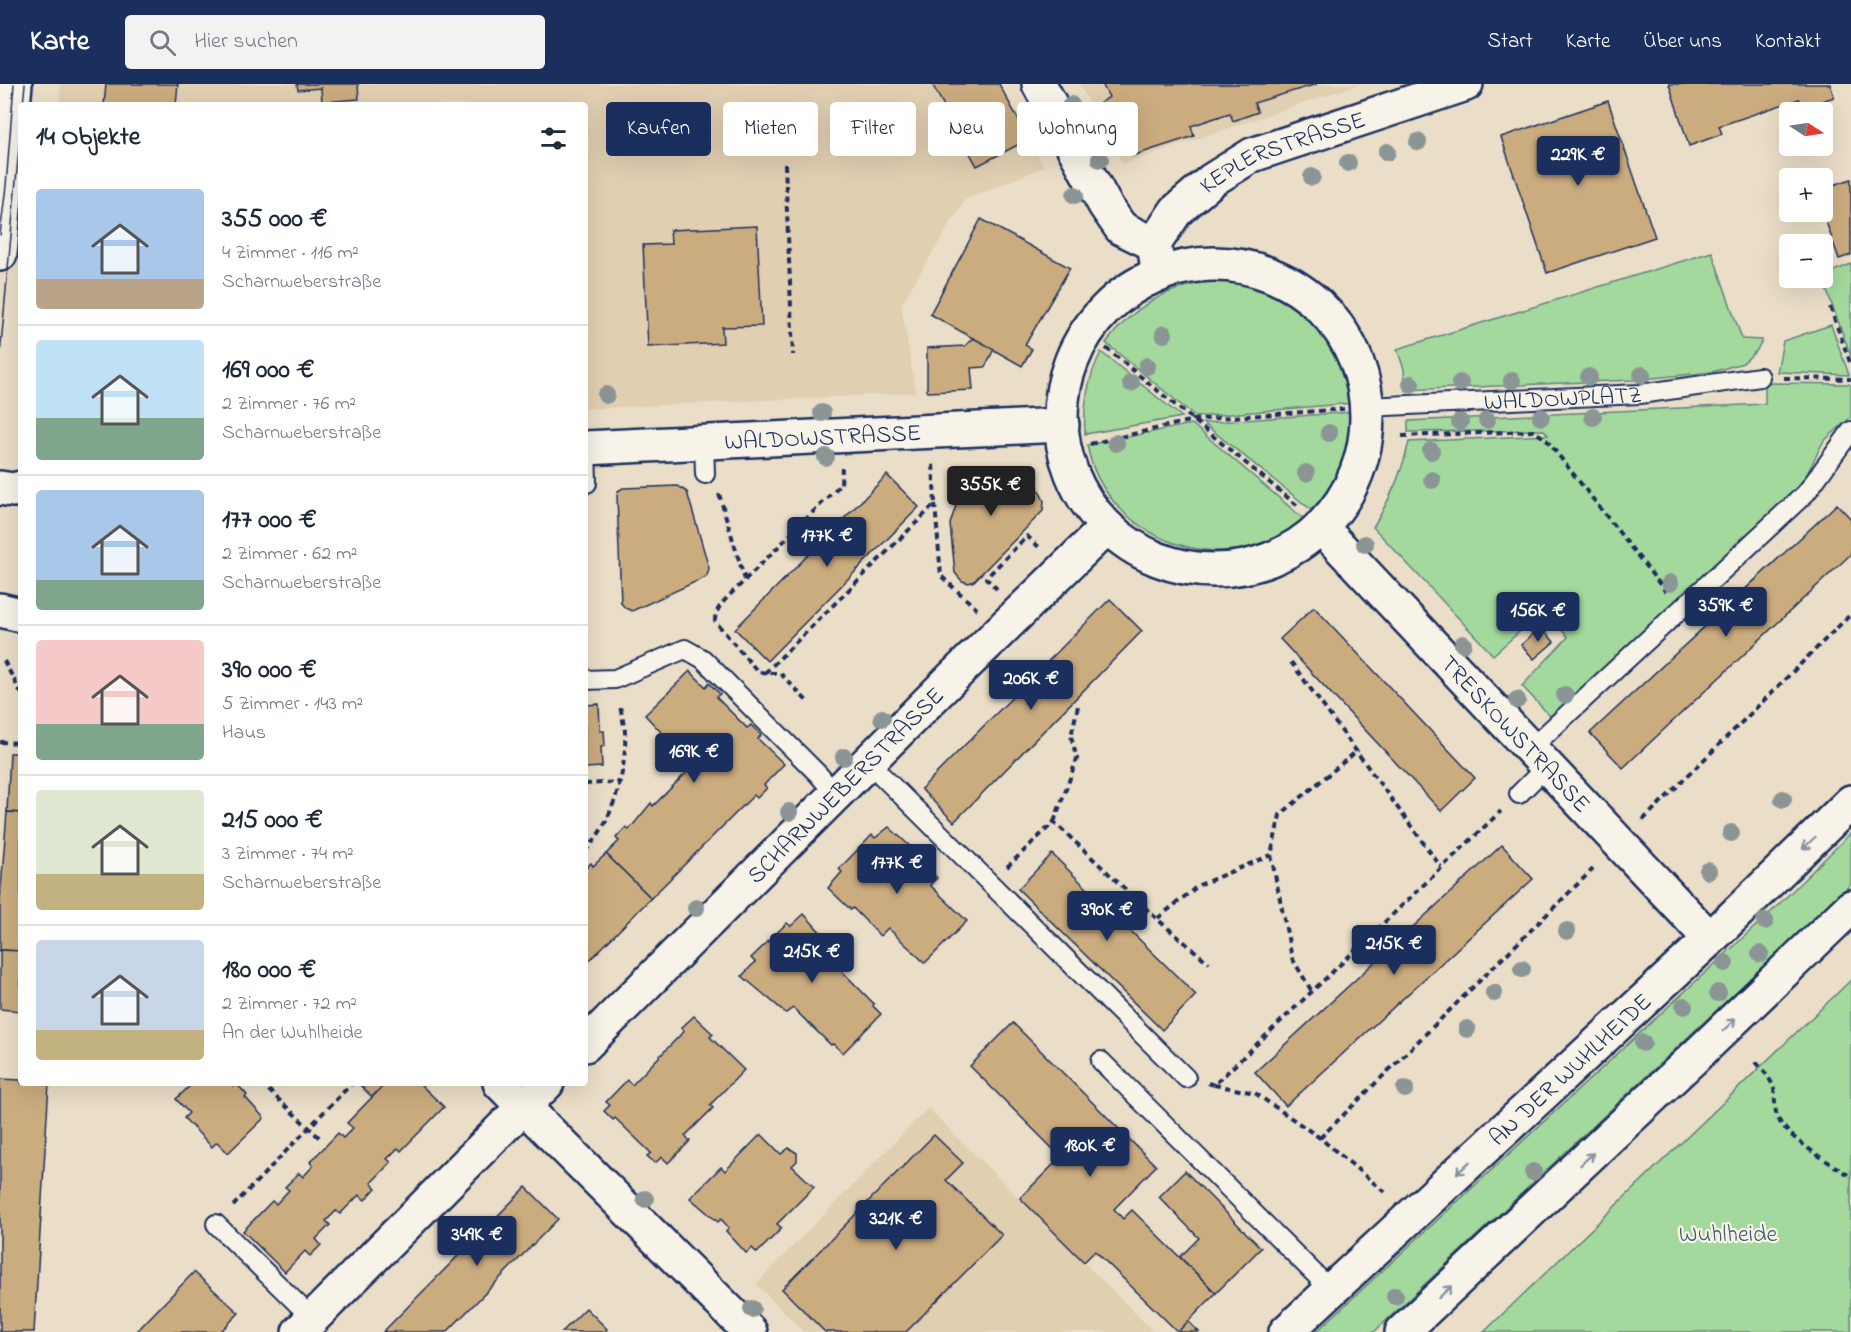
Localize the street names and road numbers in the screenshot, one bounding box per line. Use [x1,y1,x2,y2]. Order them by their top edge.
street label: KEPLERSTRASSE [1193,104,1371,203]
street label: WALDOWPLATZ [1483,379,1643,421]
street label: WALDOWSTRASSE [724,417,922,461]
street label: TRESKOWSTRASSE [1431,648,1597,822]
street label: SCHARNWEBERSTRASSE [740,680,954,893]
street label: AN DER WUHLHEIDE [1482,986,1661,1155]

